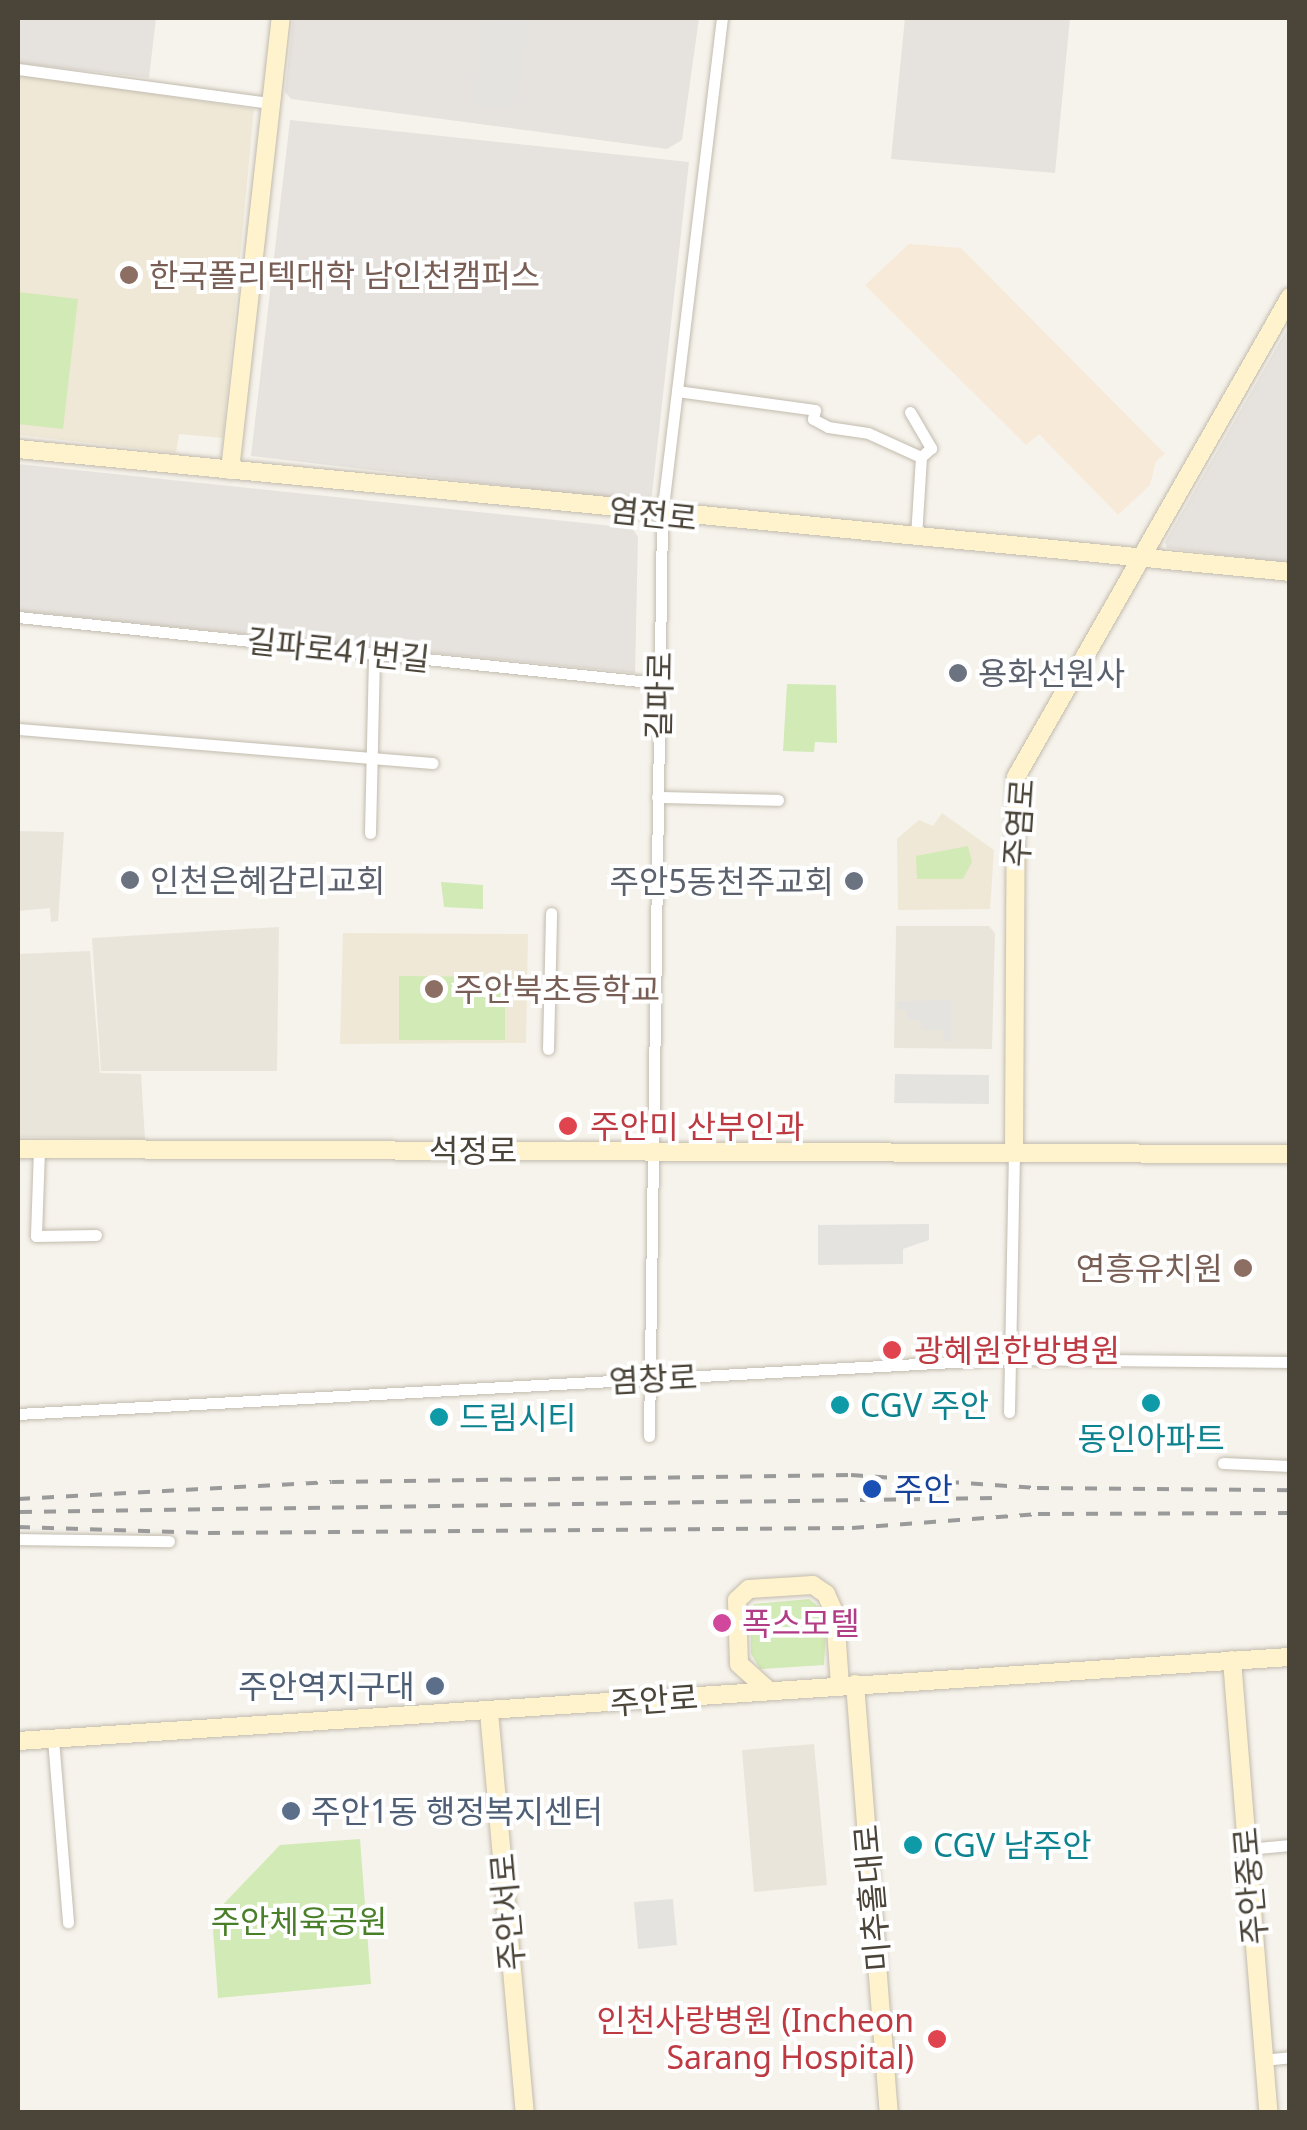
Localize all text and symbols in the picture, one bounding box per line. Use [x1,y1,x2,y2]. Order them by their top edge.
place label: 한국폴리텍대학 남인천캠퍼스 [149,256,540,294]
marker: 한국폴리텍대학 남인천캠퍼스 [118,264,140,286]
street label: 염전로 [607,490,699,538]
street label: 길파로41번길 [245,621,431,679]
street label: 길파로 [639,652,679,740]
place label: 용화선원사 [978,654,1125,692]
marker: 용화선원사 [947,662,969,684]
street label: 주염로 [997,778,1041,868]
place label: 인천은혜감리교회 [150,861,386,899]
place label: 주안5동천주교회 [610,862,834,900]
marker: 인천은혜감리교회 [119,869,141,891]
marker: 주안5동천주교회 [843,870,865,892]
place label: 주안북초등학교 [454,970,660,1008]
marker: 주안북초등학교 [423,978,445,1000]
place label: 주안미 산부인과 [590,1107,804,1145]
marker: 주안미 산부인과 [555,1113,581,1139]
street label: 석정로 [429,1131,517,1169]
place label: 연흥유치원 [1076,1249,1223,1287]
marker: 연흥유치원 [1232,1257,1254,1279]
place label: 광혜원한방병원 [914,1331,1120,1369]
marker: 광혜원한방병원 [879,1337,905,1363]
street label: 염창로 [608,1358,698,1400]
place label: CGV 주안 [860,1386,989,1424]
marker: 동인아파트 [1140,1392,1162,1414]
marker: CGV 주안 [829,1394,851,1416]
place label: 드림시티 [459,1398,577,1436]
marker: 드림시티 [428,1406,450,1428]
place label: 동인아파트 [1077,1419,1225,1457]
place label: 주안 [894,1470,953,1508]
marker: 주안 [859,1476,885,1502]
place label: 폭스모텔 [742,1604,860,1642]
marker: 폭스모텔 [711,1612,733,1634]
place label: 주안역지구대 [238,1667,415,1705]
marker: 주안역지구대 [424,1675,446,1697]
street label: 주안로 [609,1678,699,1722]
place label: 주안1동 행정복지센터 [311,1792,603,1830]
marker: 주안1동 행정복지센터 [280,1800,302,1822]
street label: 미추홀대로 [846,1823,898,1973]
place label: CGV 남주안 [933,1826,1092,1864]
street label: 주안중로 [1226,1826,1274,1946]
marker: CGV 남주안 [902,1834,924,1856]
street label: 주안서로 [483,1852,531,1972]
park label: 주안체육공원 [211,1902,387,1940]
place label: 인천사랑병원 (Incheon Sarang Hospital) [596,2002,914,2077]
marker: 인천사랑병원 (Incheon Sarang Hospital) [924,2026,950,2052]

